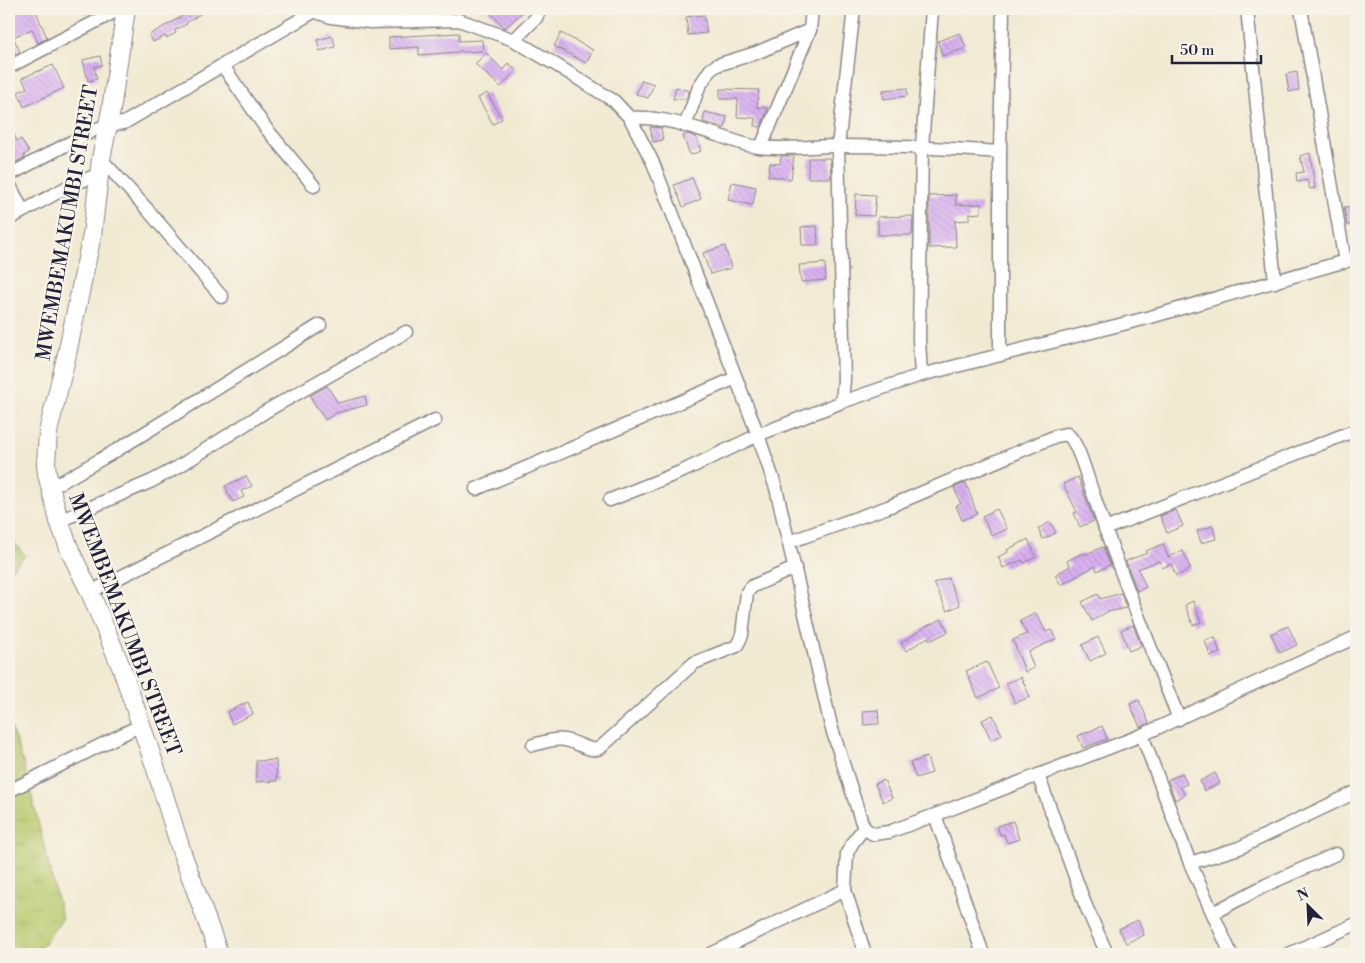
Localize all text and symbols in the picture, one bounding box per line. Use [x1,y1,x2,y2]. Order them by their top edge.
scale bar [1172,32,1261,64]
text: 50 m [1180,41,1214,60]
street label: MWEMBEMAKUMBI STREET [31,83,105,363]
street label: MWEMBEMAKUMBI STREET [62,490,186,760]
north arrow [1282,880,1332,930]
text: N [1294,885,1312,906]

